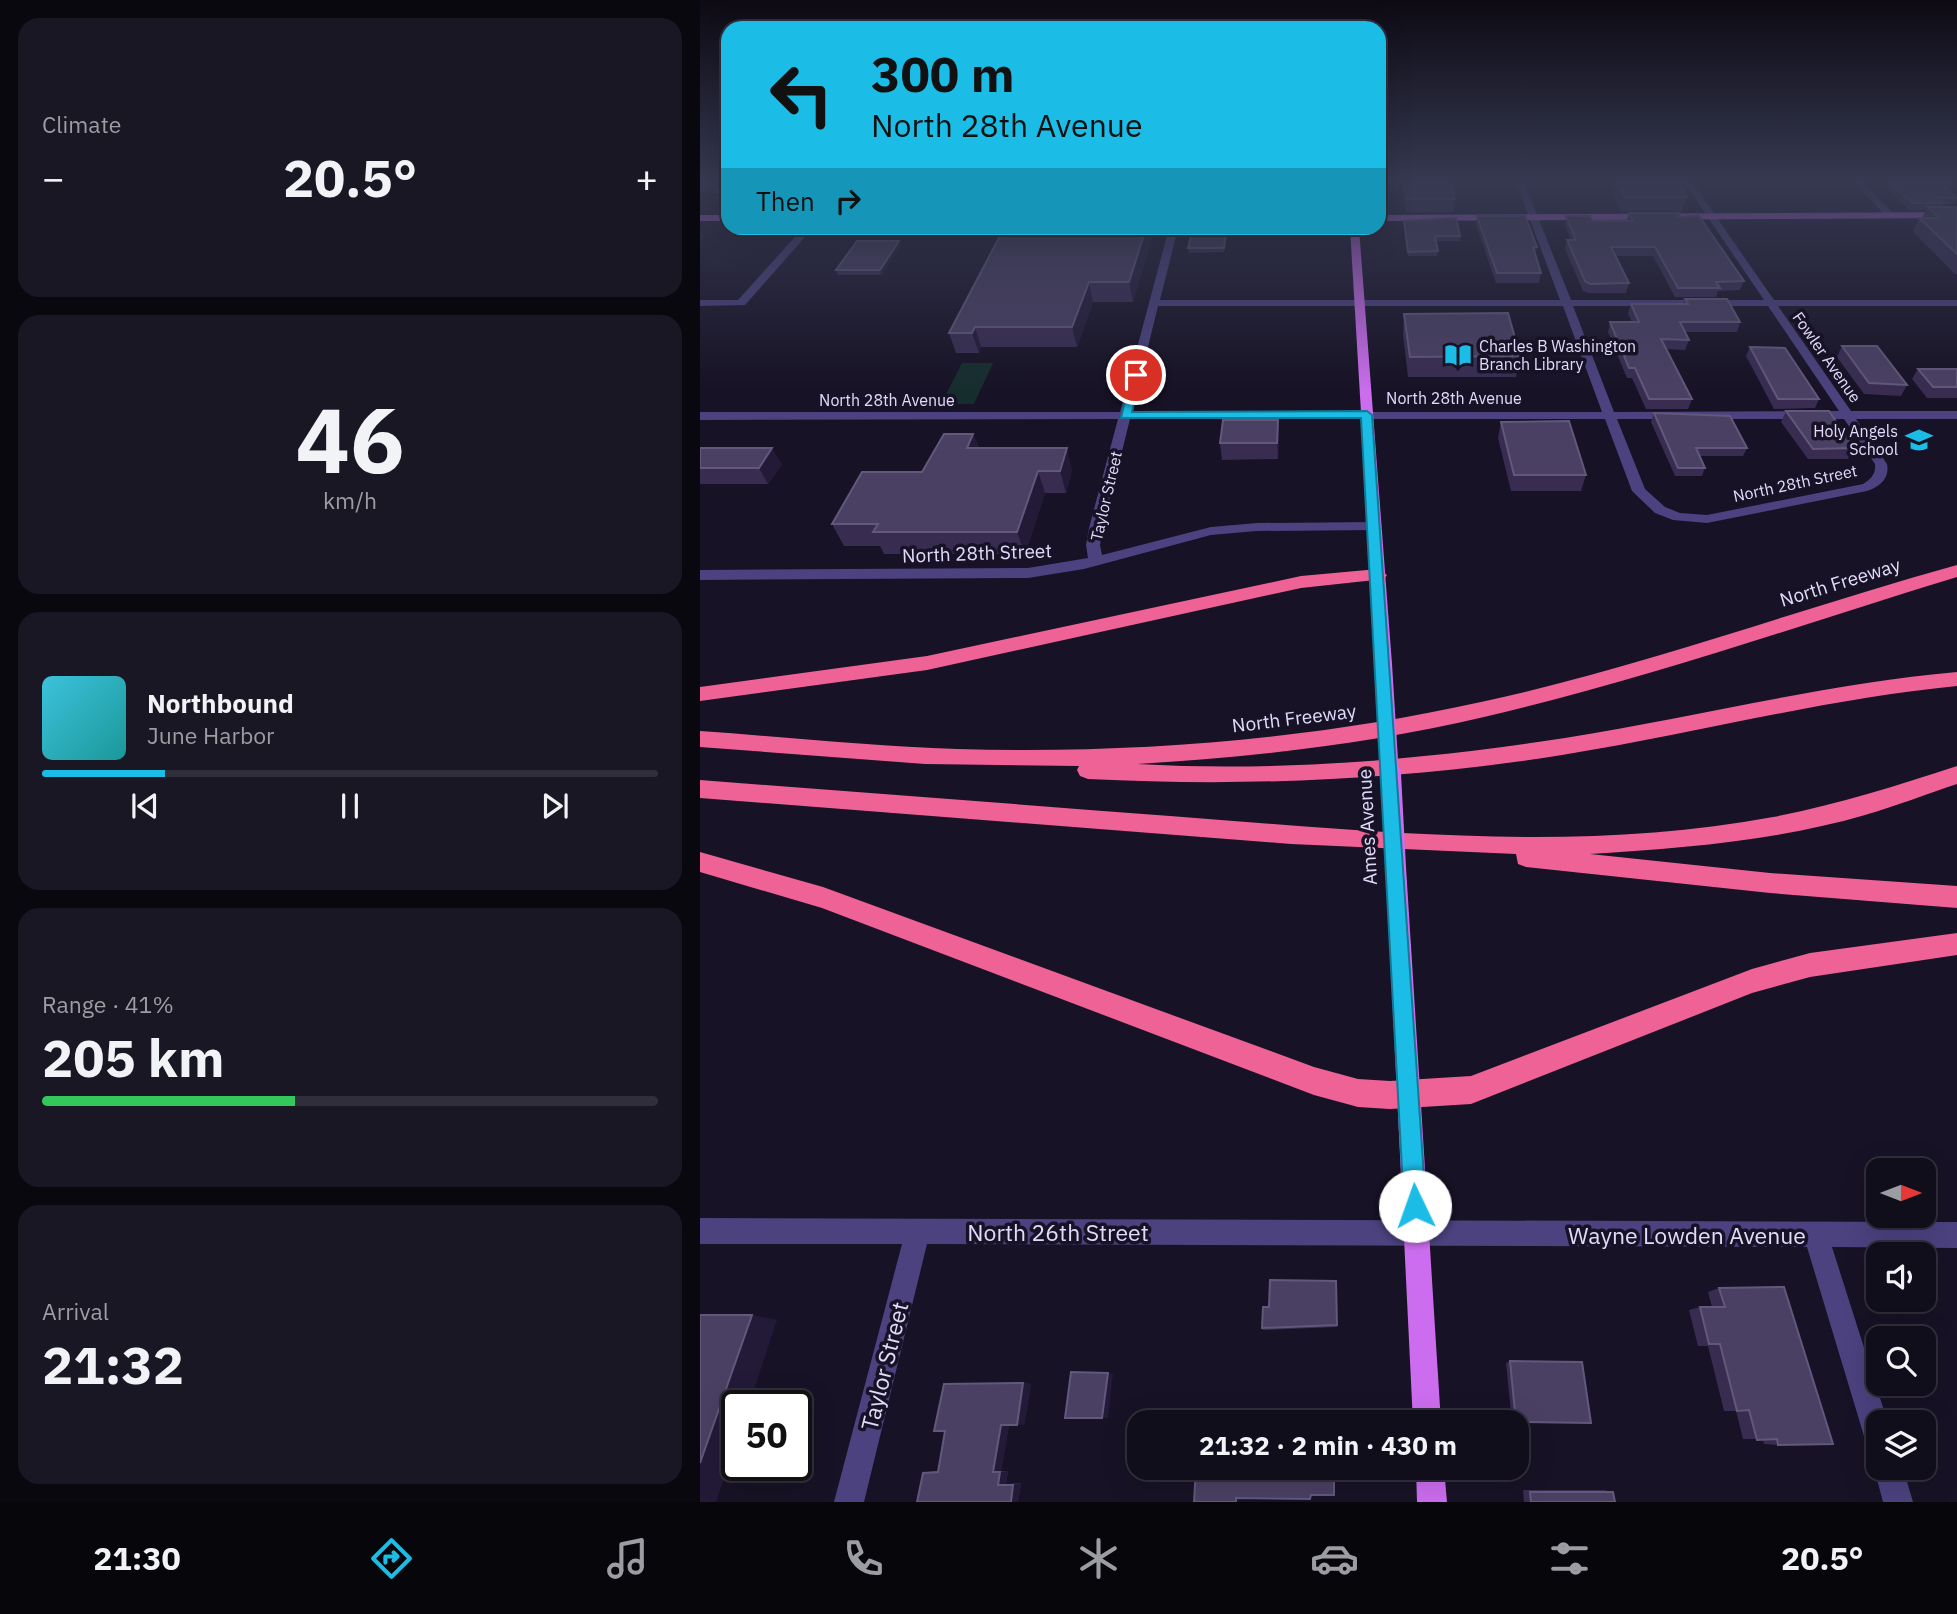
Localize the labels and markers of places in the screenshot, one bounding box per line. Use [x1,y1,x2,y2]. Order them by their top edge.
place label: Charles B Washington Branch Library [1479,336,1636,374]
library icon: Charles B Washington Branch Library [1443,340,1473,370]
pin [1106,345,1166,405]
place label: Holy Angels School [1813,421,1898,459]
school or university icon: Holy Angels School [1904,425,1934,455]

